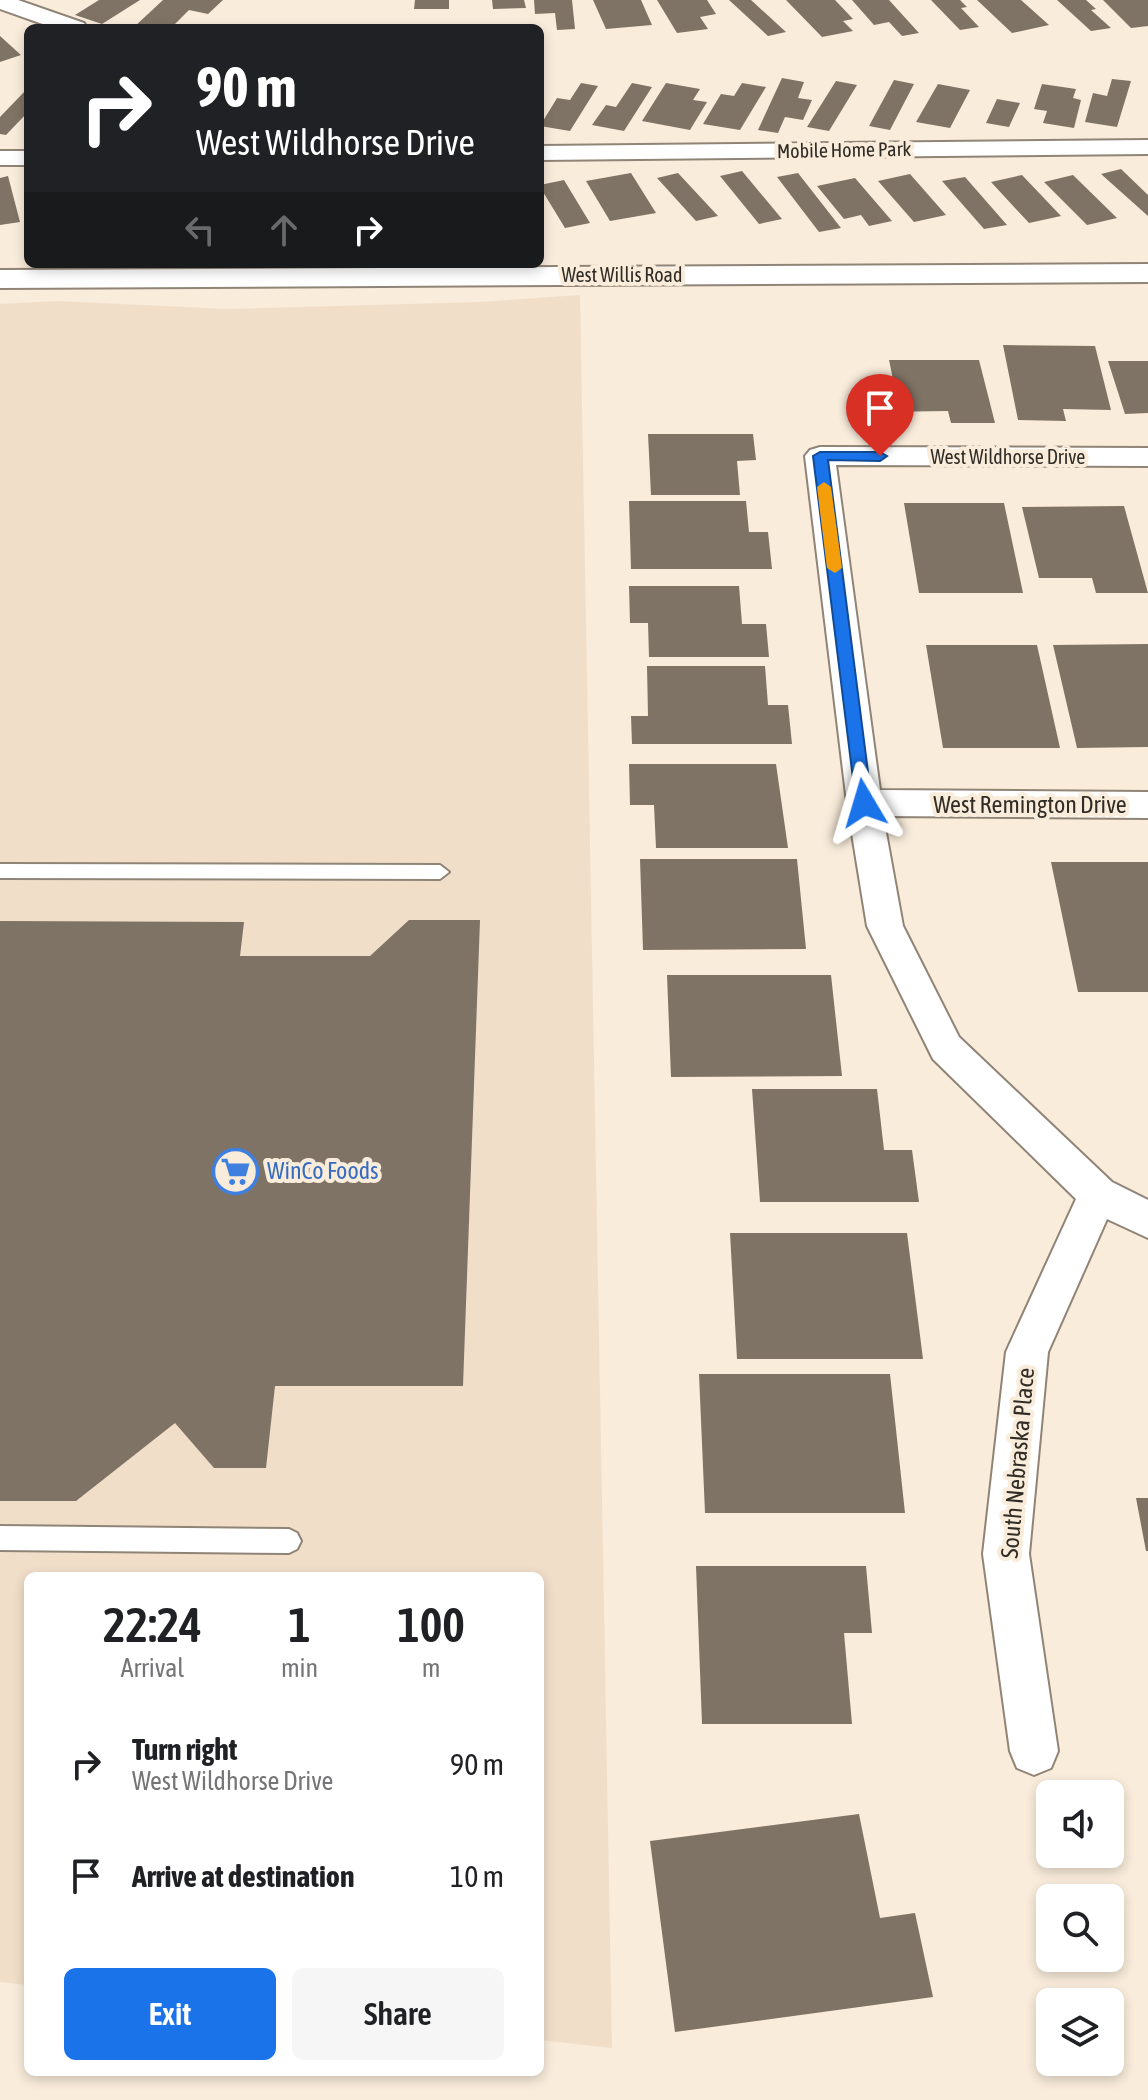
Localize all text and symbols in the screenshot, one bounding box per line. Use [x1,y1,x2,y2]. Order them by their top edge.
text: 90 m [196,55,297,119]
icon: right [64,56,168,160]
text: West Wildhorse Drive [196,121,475,163]
street label: Mobile Home Park [777,137,912,162]
icon: left [178,208,222,252]
icon: ahead [262,208,306,252]
icon: right [346,208,390,252]
street label: West Willis Road [562,263,682,286]
pin [846,374,914,456]
icon: arrive [858,386,902,430]
street label: West Wildhorse Drive [931,445,1085,468]
position arrow [822,761,906,845]
street label: West Remington Drive [933,791,1127,818]
supermarket icon: WinCo Foods [212,1147,260,1195]
place label: WinCo Foods [267,1157,379,1184]
street label: South Nebraska Place [996,1366,1039,1560]
text: 22:24 [103,1597,202,1652]
text: 1 [288,1597,311,1652]
text: 100 [397,1597,465,1652]
text: Arrival [121,1653,184,1683]
text: min [281,1653,318,1683]
text: m [422,1653,440,1683]
text: Turn right [132,1732,238,1766]
icon: right [64,1742,108,1786]
text: 90 m [450,1747,504,1781]
text: West Wildhorse Drive [132,1766,333,1796]
map controls [1036,1780,1124,2076]
button: sound [1036,1780,1124,1868]
icon: arrive [64,1854,108,1898]
text: Arrive at destination [132,1859,354,1893]
text: 10 m [450,1859,504,1893]
button: search [1036,1884,1124,1972]
button: Exit [64,1968,276,2060]
button: Share [292,1968,504,2060]
button: layers [1036,1988,1124,2076]

